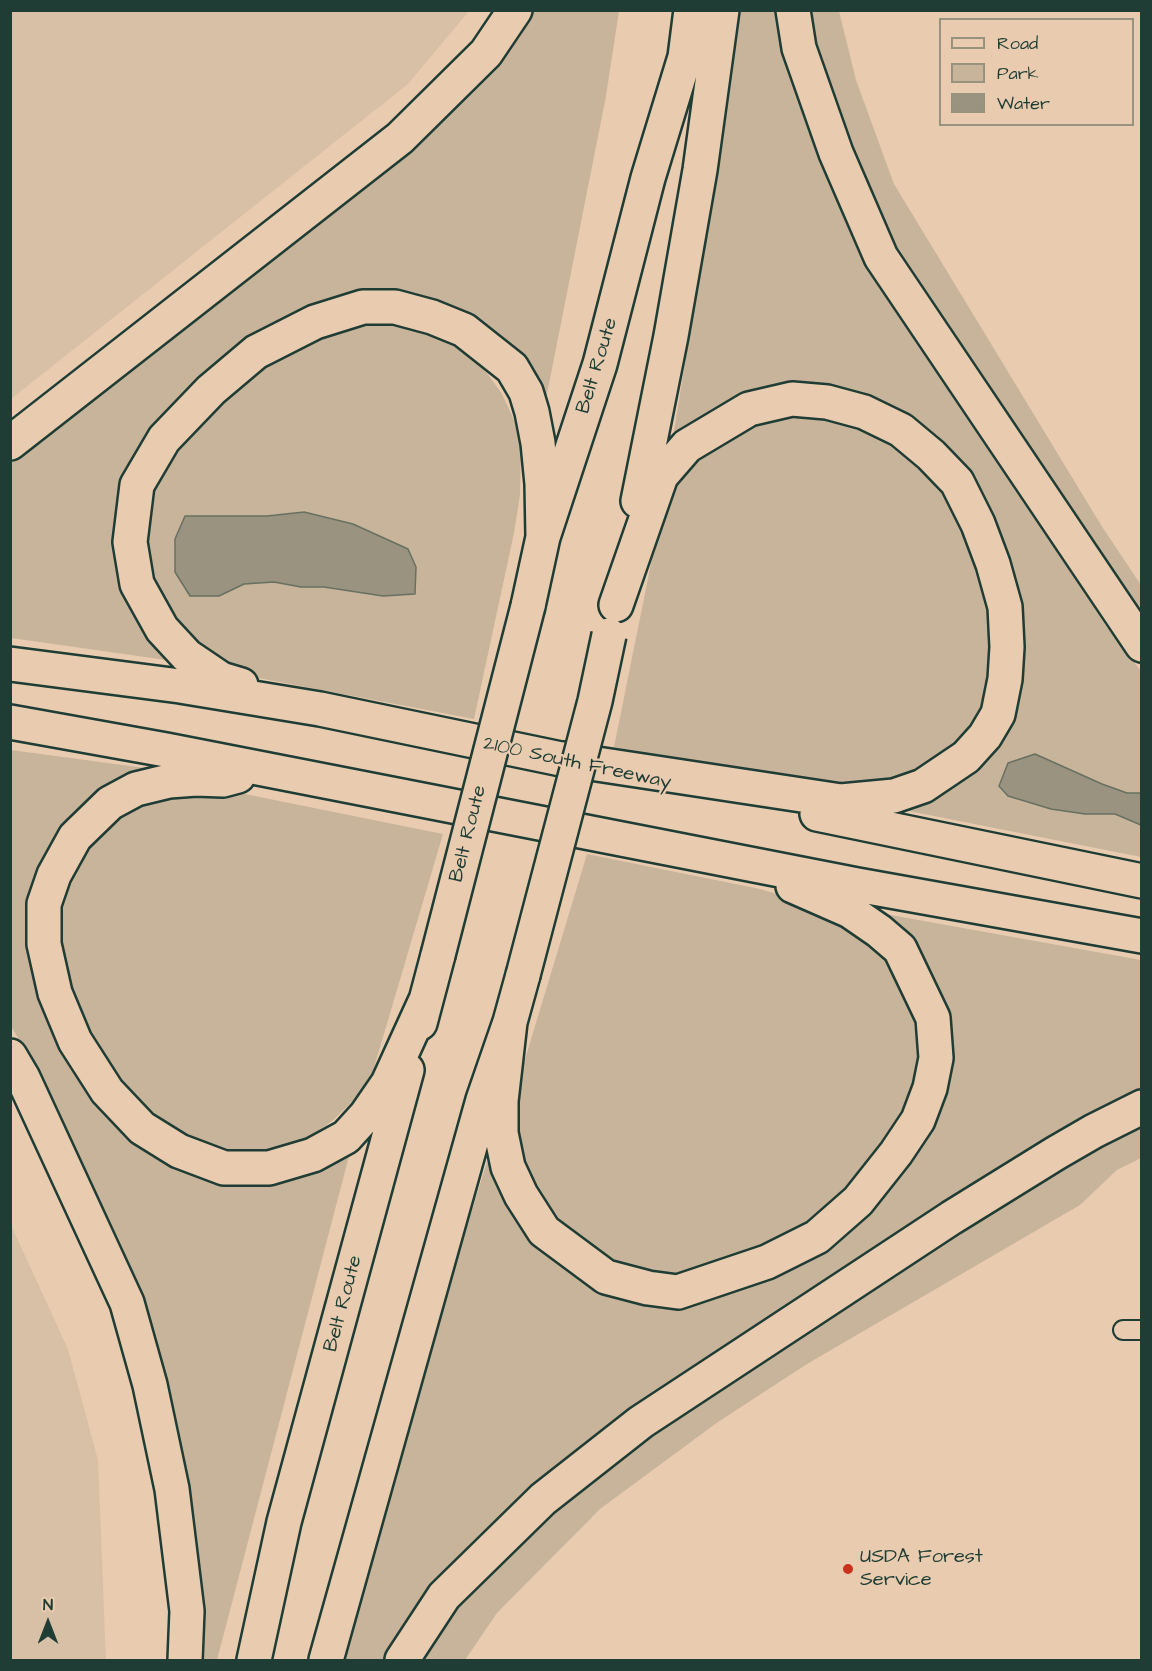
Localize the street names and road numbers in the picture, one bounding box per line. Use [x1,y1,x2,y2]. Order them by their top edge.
street label: Belt Route [572,315,624,417]
street label: 2100 South Freeway [481,732,673,796]
street label: Belt Route [445,783,493,885]
street label: Belt Route [320,1253,368,1355]

